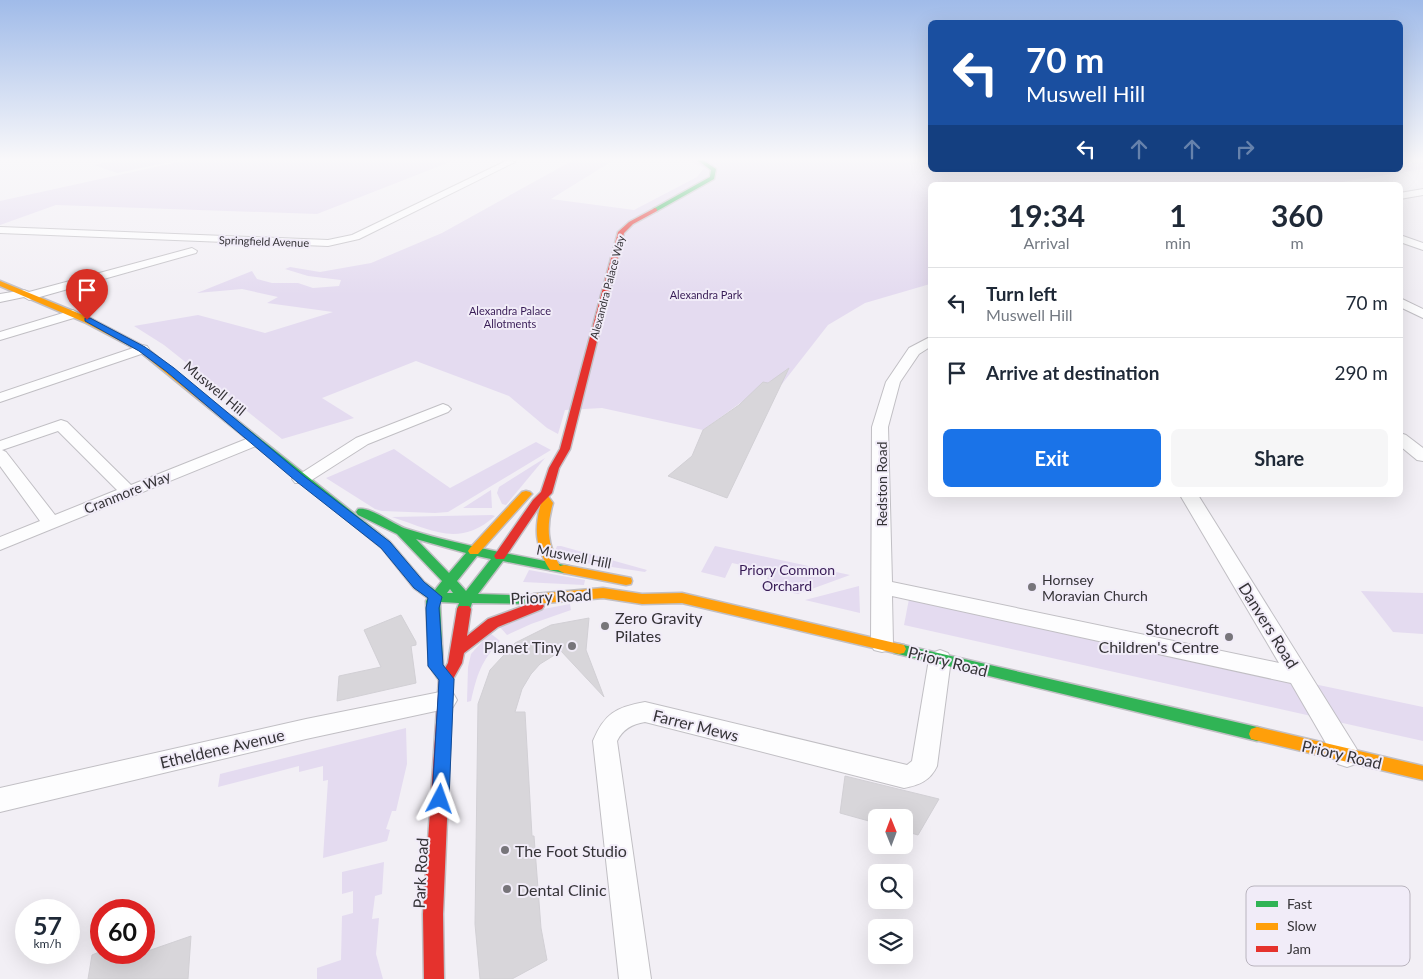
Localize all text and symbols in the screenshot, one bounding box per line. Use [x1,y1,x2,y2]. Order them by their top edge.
text: 70 m [1026,38,1104,80]
icon: left [943,40,1008,105]
text: Muswell Hill [1026,80,1145,107]
icon: left [1072,135,1100,163]
icon: ahead [1125,135,1153,163]
icon: ahead [1178,135,1206,163]
icon: right [1231,135,1259,163]
text: 19:34 [1008,197,1085,233]
text: 1 [1169,197,1187,233]
text: 360 [1271,197,1323,233]
street label: Springfield Avenue [219,233,310,249]
text: Arrival [1023,233,1070,252]
text: min [1165,233,1191,252]
text: m [1290,233,1304,252]
street label: Alexandra Palace Way [587,234,627,340]
pin [66,269,108,320]
icon: arrive [73,276,101,304]
text: Turn left [986,282,1057,305]
park label: Alexandra Park [670,288,743,301]
icon: left [943,289,971,317]
text: 70 m [1345,291,1388,314]
park label: Alexandra Palace Allotments [469,304,551,330]
text: Muswell Hill [986,305,1073,324]
street label: Muswell Hill [181,357,249,419]
icon: arrive [943,359,971,387]
text: Arrive at destination [986,361,1159,384]
text: 290 m [1334,361,1388,384]
button: Exit [943,429,1161,487]
button: Share [1171,429,1388,487]
street label: Redston Road [873,442,890,526]
street label: Cranmore Way [81,467,173,517]
street label: Muswell Hill [535,540,613,572]
park label: Priory Common Orchard [739,561,835,594]
place label: Hornsey Moravian Church [1042,571,1148,604]
street label: Danvers Road [1235,579,1303,671]
marker: Hornsey Moravian Church [1026,581,1038,593]
street label: Priory Road [510,584,592,608]
place label: Zero Gravity Pilates [615,608,703,645]
place label: Stonecroft Children's Centre [1098,619,1219,656]
marker: Zero Gravity Pilates [599,620,611,632]
marker: Stonecroft Children's Centre [1223,631,1235,643]
place label: Planet Tiny [484,637,563,656]
marker: Planet Tiny [566,640,578,652]
street label: Priory Road [906,642,990,680]
street label: Farrer Mews [651,705,741,745]
street label: Etheldene Avenue [158,724,286,772]
street label: Priory Road [1300,736,1384,772]
position arrow [413,772,465,824]
north arrow [868,809,912,854]
map controls [868,809,913,964]
street label: Park Road [409,837,431,909]
place label: The Foot Studio [515,841,627,860]
marker: The Foot Studio [499,844,511,856]
button: search [868,864,913,909]
place label: Dental Clinic [517,880,607,899]
marker: Dental Clinic [501,883,513,895]
legend [1246,886,1410,966]
text: Fast [1287,895,1312,912]
speed limit sign: 60 [90,899,155,964]
text: 57 [33,910,62,940]
text: Slow [1287,917,1317,934]
button: layers [868,919,913,964]
text: km/h [33,936,62,951]
text: Jam [1287,940,1311,957]

